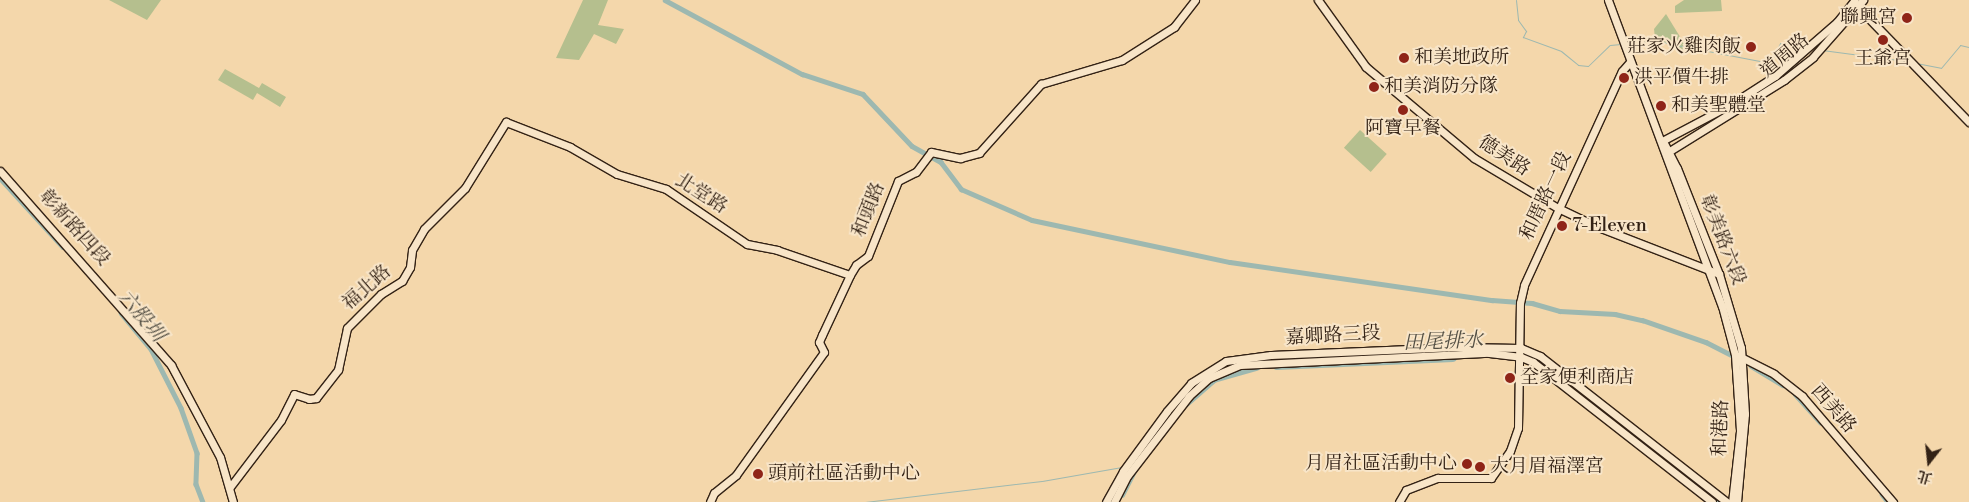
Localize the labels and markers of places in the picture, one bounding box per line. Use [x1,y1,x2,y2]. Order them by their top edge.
place label: 聯興宮 [1840,7,1897,29]
marker: 聯興宮 [1901,12,1913,24]
marker: 王爺宮 [1877,34,1889,46]
place label: 莊家火雞肉飯 [1627,36,1741,58]
marker: 莊家火雞肉飯 [1745,41,1757,53]
place label: 和美地政所 [1414,47,1509,69]
place label: 王爺宮 [1855,48,1911,70]
marker: 和美地政所 [1398,52,1410,64]
place label: 洪平價牛排 [1634,67,1729,89]
marker: 洪平價牛排 [1618,72,1630,84]
place label: 和美消防分隊 [1384,76,1498,98]
marker: 和美消防分隊 [1368,81,1380,93]
place label: 和美聖體堂 [1671,95,1766,117]
marker: 和美聖體堂 [1655,100,1667,112]
marker: 阿寶早餐 [1397,104,1409,116]
place label: 阿寶早餐 [1365,118,1441,140]
place label: 7-Eleven [1572,215,1647,237]
marker: 7-Eleven [1556,220,1568,232]
place label: 全家便利商店 [1520,367,1634,389]
marker: 全家便利商店 [1504,372,1516,384]
place label: 月眉社區活動中心 [1305,453,1457,475]
place label: 大月眉福澤宮 [1490,456,1604,478]
marker: 月眉社區活動中心 [1461,458,1473,470]
marker: 大月眉福澤宮 [1474,461,1486,473]
place label: 頭前社區活動中心 [768,463,920,485]
marker: 頭前社區活動中心 [752,468,764,480]

